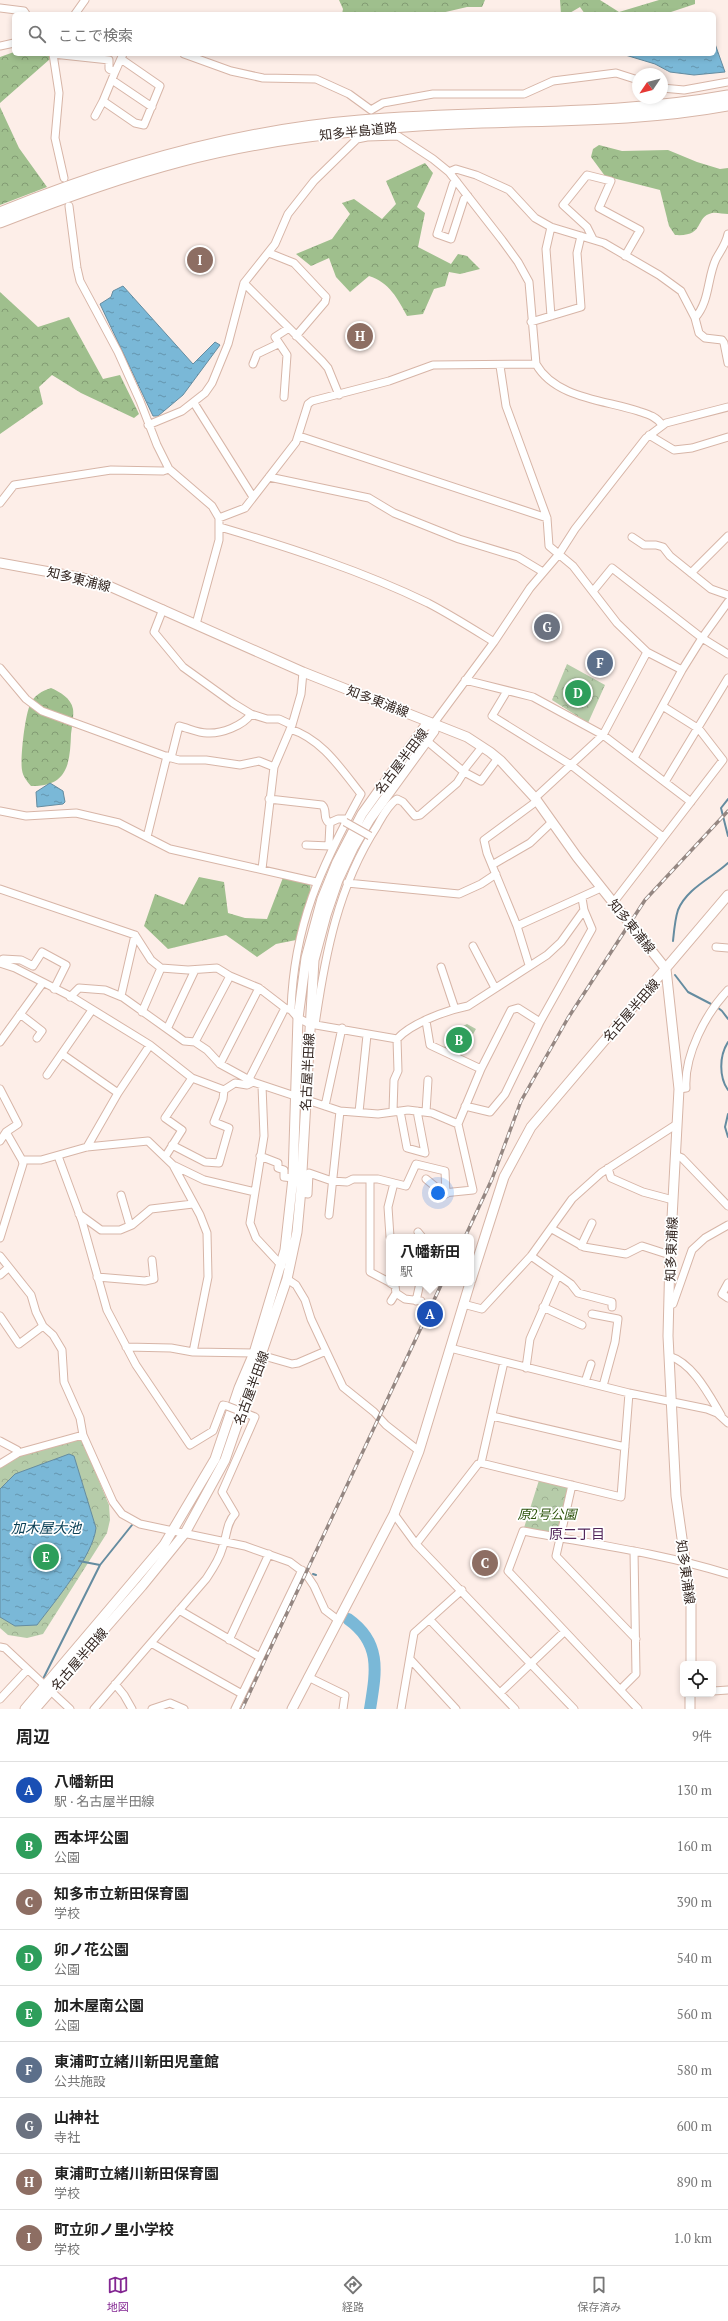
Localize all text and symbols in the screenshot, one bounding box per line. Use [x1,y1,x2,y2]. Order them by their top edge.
search box [12,12,716,56]
icon: search [26,23,48,45]
text: ここで検索 [58,25,133,45]
north arrow [632,68,668,104]
street label: 知多半島道路 [318,118,398,144]
pin: I [187,245,213,275]
pin: H [347,321,373,351]
street label: 知多東浦線 [45,562,113,596]
pin: G [534,612,560,642]
pin: F [587,648,613,678]
pin: D [565,678,591,708]
street label: 知多東浦線 [344,681,412,721]
street label: 名古屋半田線 [370,724,432,798]
street label: 知多東浦線 [605,895,659,957]
street label: 名古屋半田線 [599,975,663,1045]
pin: B [446,1025,472,1055]
street label: 名古屋半田線 [296,1033,318,1111]
your location [428,1183,448,1203]
street label: 知多東浦線 [661,1216,681,1282]
popup [386,1234,474,1286]
text: 八幡新田 [400,1241,460,1261]
text: 駅 [400,1262,413,1280]
pin: A [417,1299,443,1329]
street label: 名古屋半田線 [229,1348,273,1428]
park label: 原2号公園 [518,1505,578,1523]
water label: 加木屋大池 [11,1518,83,1537]
district label: 原二丁目 [549,1524,605,1543]
street label: 知多東浦線 [673,1539,699,1605]
pin: E [33,1542,59,1572]
pin: C [472,1548,498,1578]
street label: 名古屋半田線 [47,1624,111,1694]
map controls [680,1661,716,1697]
button: locate [680,1661,716,1697]
text: 周辺 [16,1725,50,1748]
text: 9件 [692,1727,712,1745]
text: 八幡新田 [54,1771,114,1791]
text: A [24,1781,34,1799]
text: 130 m [677,1781,712,1799]
text: 駅 · 名古屋半田線 [54,1792,154,1810]
text: 西本坪公園 [54,1827,129,1847]
text: B [25,1837,33,1855]
text: 160 m [677,1837,712,1855]
text: 公園 [54,1848,80,1866]
text: 知多市立新田保育園 [54,1883,189,1903]
text: C [25,1893,33,1911]
text: 390 m [677,1893,712,1911]
text: 学校 [54,1904,80,1922]
text: 卯ノ花公園 [54,1939,129,1959]
text: D [24,1949,34,1967]
text: 540 m [677,1949,712,1967]
text: 公園 [54,1960,80,1978]
text: 加木屋南公園 [54,1995,144,2015]
text: E [25,2005,33,2023]
text: 560 m [677,2005,712,2023]
text: 公園 [54,2016,80,2034]
text: 東浦町立緒川新田児童館 [54,2051,219,2071]
text: F [25,2061,33,2079]
text: 580 m [677,2061,712,2079]
text: 公共施設 [54,2072,106,2090]
text: 山神社 [54,2107,99,2127]
text: G [24,2117,34,2135]
text: 600 m [677,2117,712,2135]
text: 寺社 [54,2128,80,2146]
text: 東浦町立緒川新田保育園 [54,2163,219,2183]
text: H [24,2173,34,2191]
text: 890 m [677,2173,712,2191]
text: 学校 [54,2184,80,2202]
text: 町立卯ノ里小学校 [54,2219,174,2239]
text: I [27,2229,31,2247]
text: 1.0 km [673,2229,712,2247]
text: 学校 [54,2240,80,2258]
tab: 地図 [107,2274,129,2314]
tab: 経路 [342,2274,364,2314]
tab: 保存済み [577,2274,621,2314]

